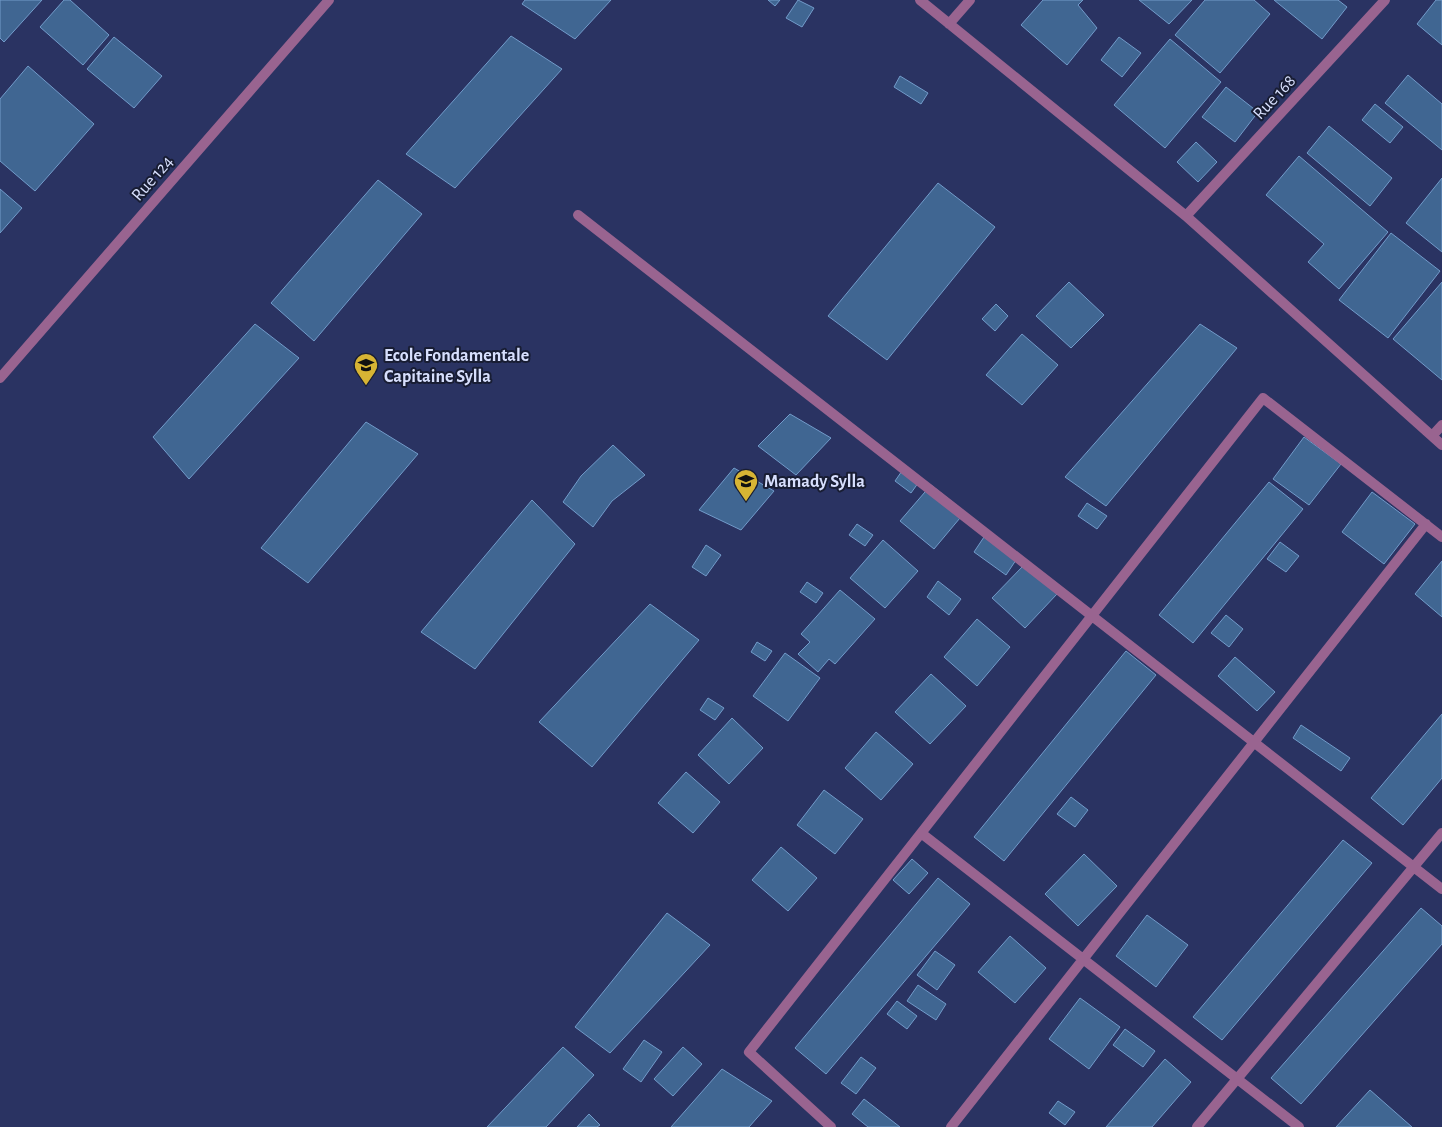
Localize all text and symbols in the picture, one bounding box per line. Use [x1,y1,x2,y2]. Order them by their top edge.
street label: Rue 168 [1250,72,1299,123]
street label: Rue 124 [129,152,177,205]
place label: Ecole Fondamentale Capitaine Sylla [384,347,529,386]
school or university icon: Ecole Fondamentale Capitaine Sylla [353,352,379,386]
school or university icon: Mamady Sylla [733,468,759,502]
place label: Mamady Sylla [764,473,865,491]

